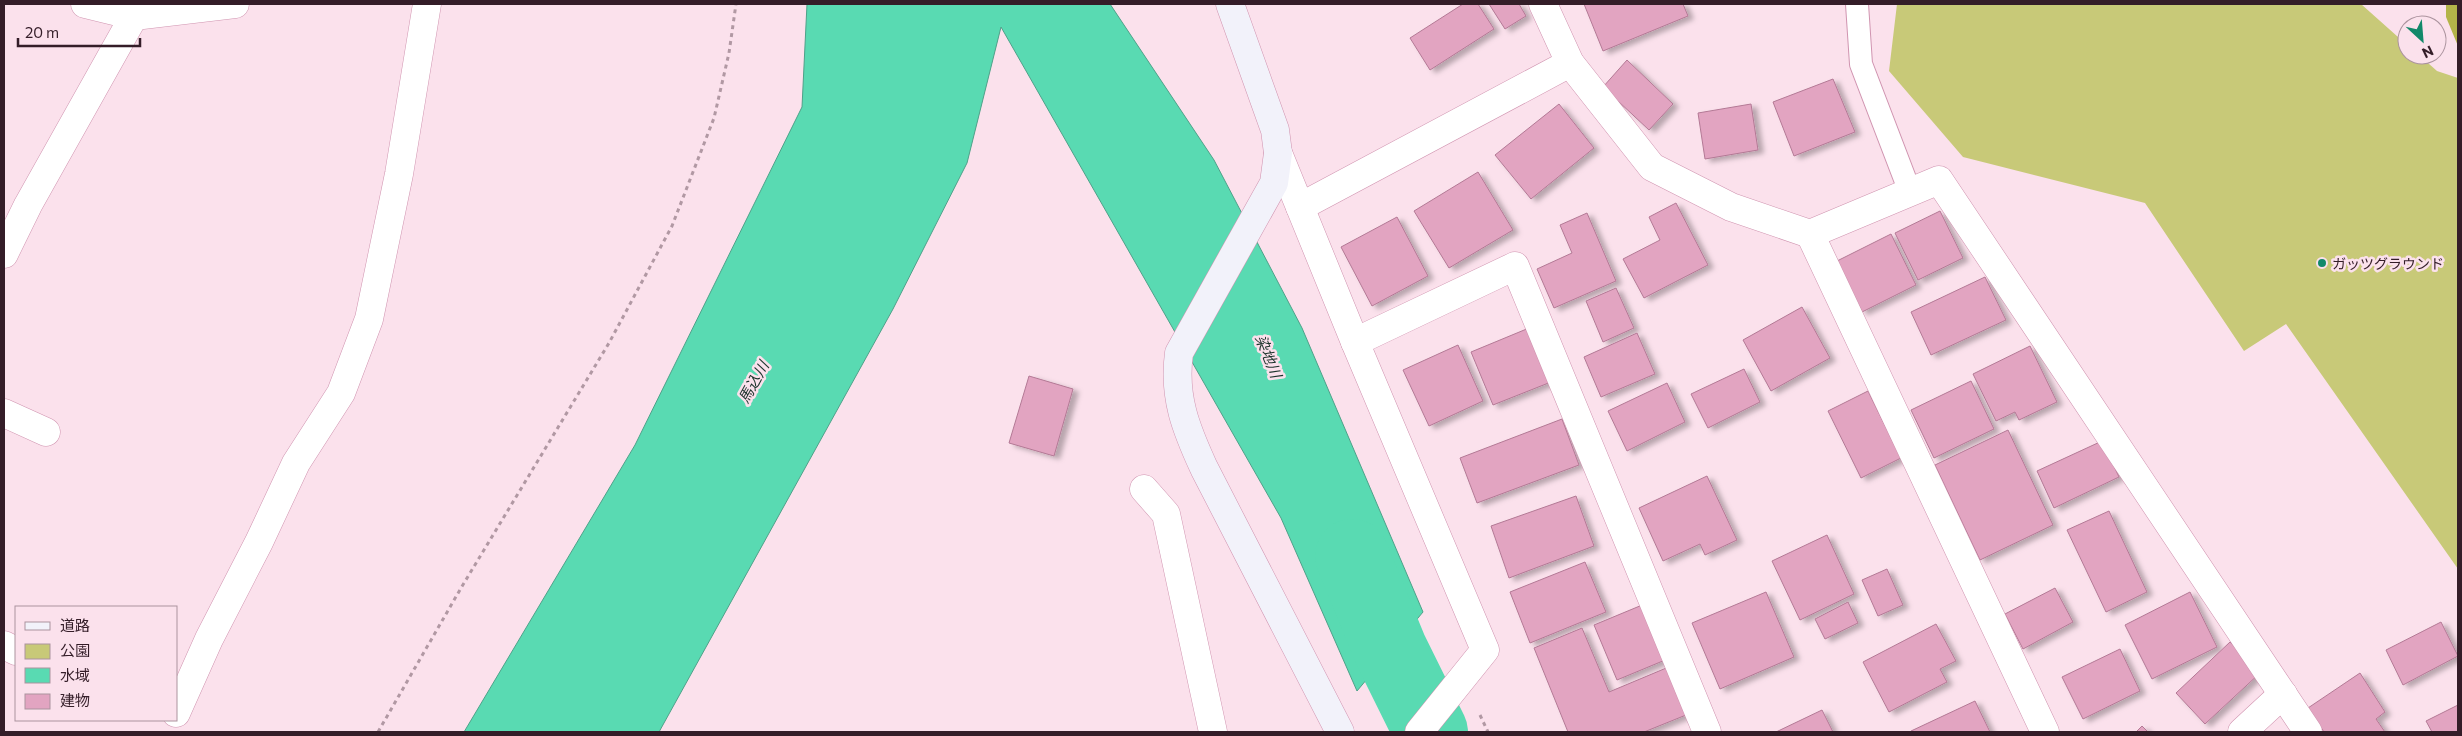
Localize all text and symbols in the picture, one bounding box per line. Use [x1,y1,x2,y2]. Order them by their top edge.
scale bar [18,15,140,47]
north arrow [2397,15,2447,65]
text: 20 m [25,23,59,41]
text: N [2419,42,2436,62]
place label: ガッツグラウンド [2332,255,2444,272]
marker: ガッツグラウンド [2316,257,2328,269]
water label: 染地川 [1252,332,1287,382]
water label: 馬込川 [734,356,773,406]
legend [15,606,178,721]
text: 道路 [60,616,90,634]
text: 公園 [60,641,90,659]
text: 水域 [60,666,90,684]
text: 建物 [60,691,90,709]

